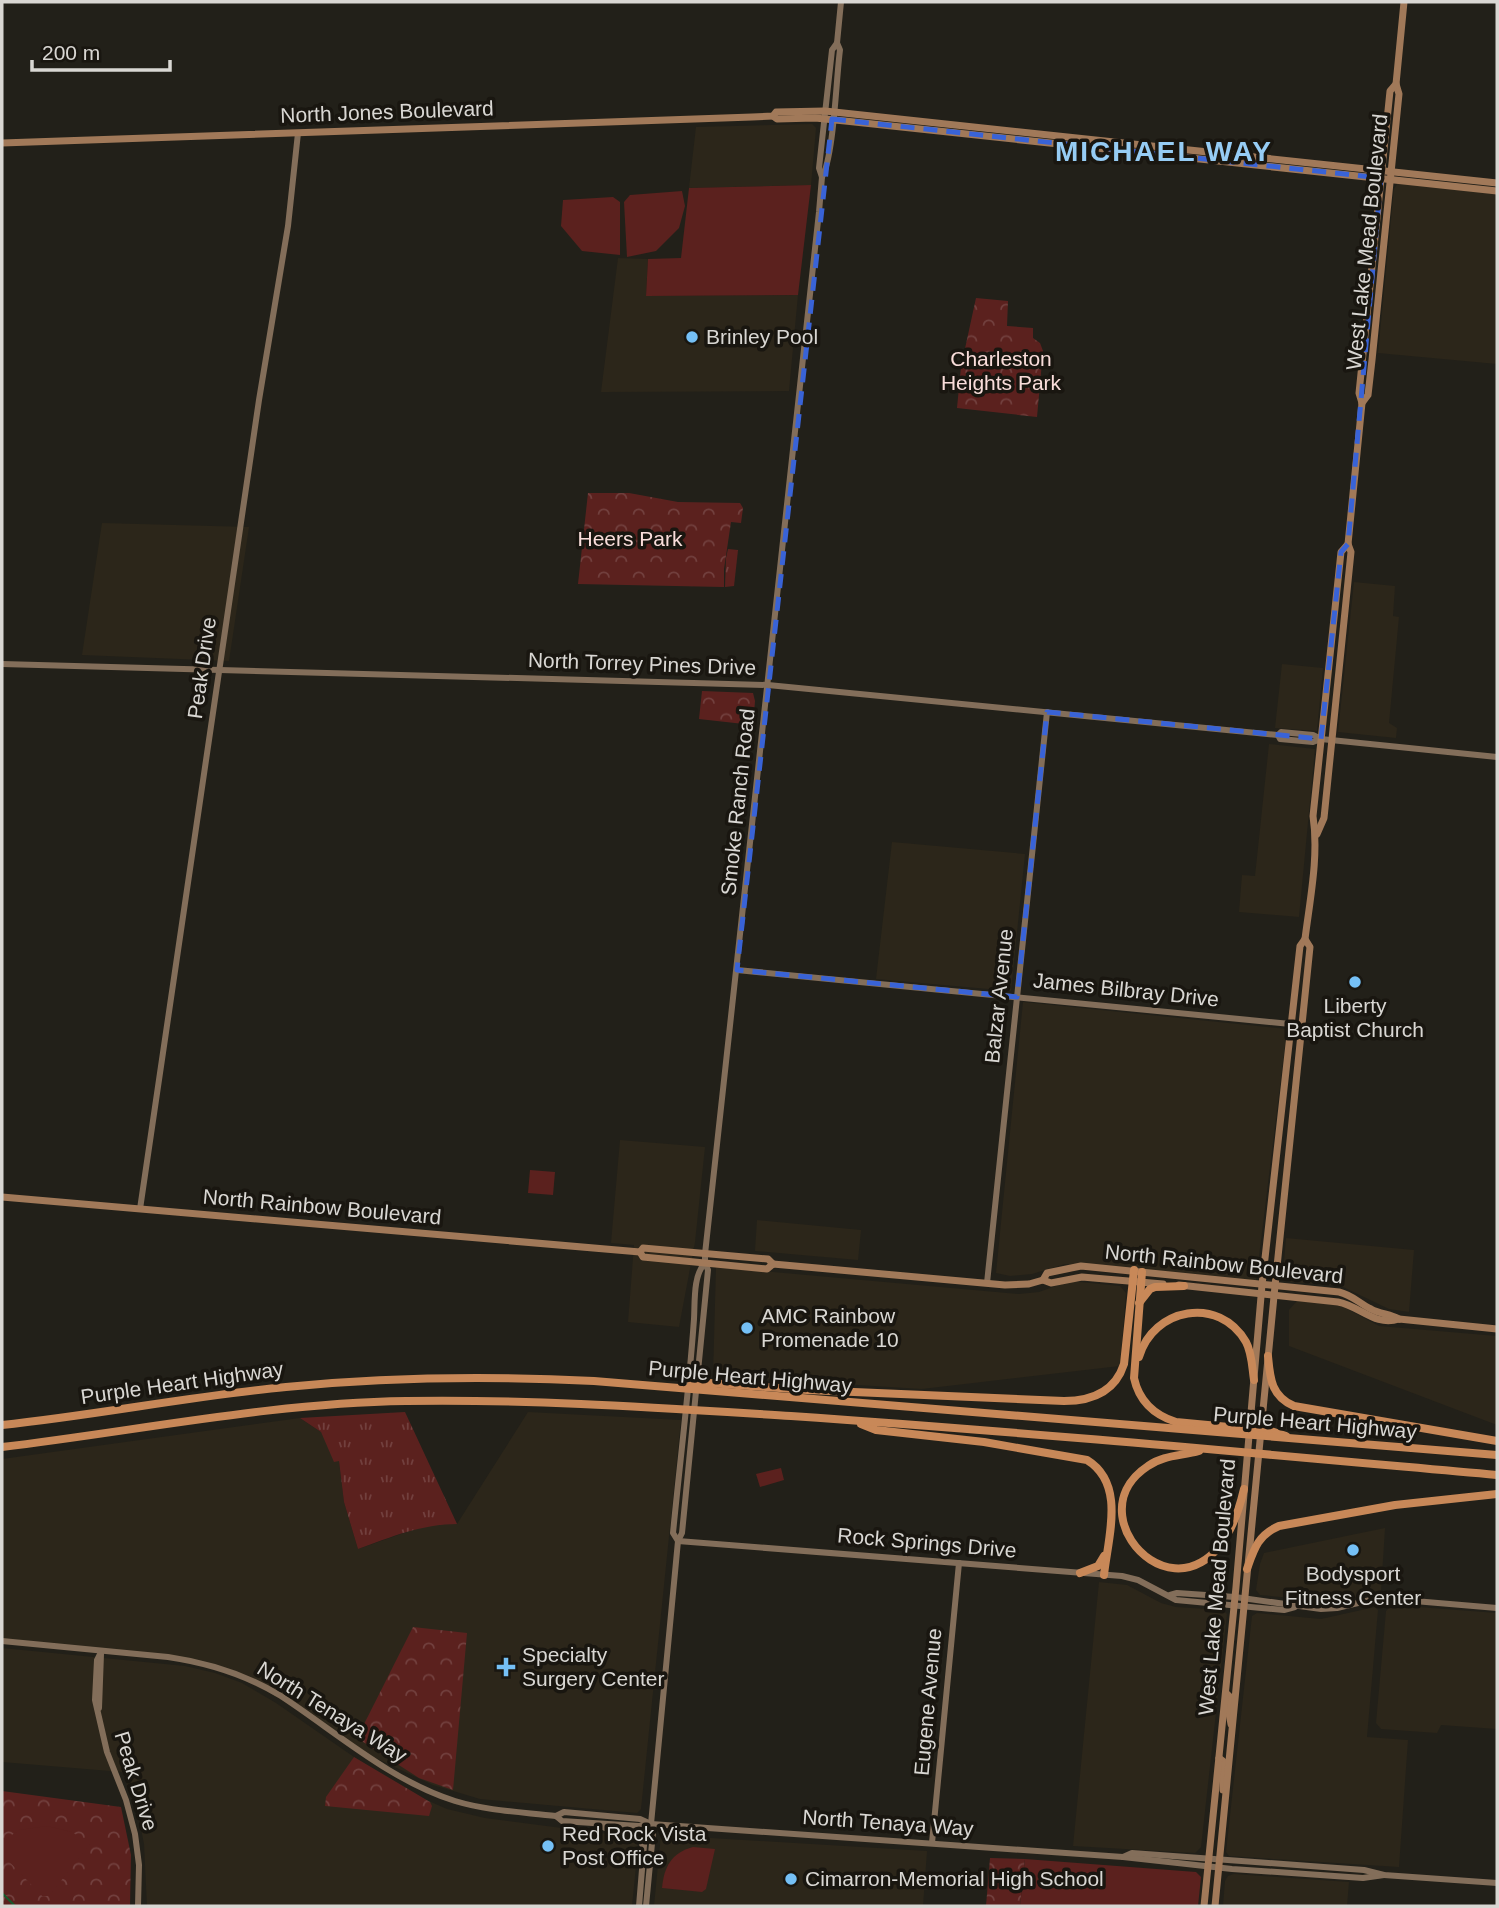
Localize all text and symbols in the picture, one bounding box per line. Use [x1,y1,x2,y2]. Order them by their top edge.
scale bar [32,28,170,72]
text: 200 m [42,41,100,64]
street label: North Jones Boulevard [280,96,494,127]
street label: West Lake Mead Boulevard [1342,113,1391,371]
district label: MICHAEL WAY [1055,136,1273,167]
place label: Brinley Pool [706,325,818,348]
marker: Brinley Pool [684,329,700,345]
park label: Charleston Heights Park [941,347,1062,394]
park label: Heers Park [577,527,683,550]
street label: Peak Drive [183,615,220,720]
street label: North Torrey Pines Drive [528,648,757,679]
street label: Smoke Ranch Road [716,707,759,897]
street label: Balzar Avenue [980,928,1017,1064]
street label: James Bilbray Drive [1032,968,1220,1011]
marker: Liberty Baptist Church [1347,974,1363,990]
place label: Liberty Baptist Church [1286,994,1424,1041]
street label: North Rainbow Boulevard [202,1185,442,1228]
street label: North Rainbow Boulevard [1104,1240,1344,1287]
place label: AMC Rainbow Promenade 10 [761,1304,899,1351]
marker: AMC Rainbow Promenade 10 [739,1320,755,1336]
street label: Purple Heart Highway [647,1356,853,1397]
street label: Purple Heart Highway [79,1357,285,1408]
street label: Purple Heart Highway [1212,1402,1418,1443]
street label: West Lake Mead Boulevard [1194,1458,1239,1716]
street label: Rock Springs Drive [837,1523,1018,1562]
marker: Bodysport Fitness Center [1345,1542,1361,1558]
place label: Bodysport Fitness Center [1285,1562,1421,1609]
street label: Eugene Avenue [910,1627,945,1777]
place label: Specialty Surgery Center [522,1643,664,1690]
street label: North Tenaya Way [253,1656,412,1767]
marker: Specialty Surgery Center [496,1657,516,1677]
street label: Peak Drive [110,1728,162,1833]
street label: North Tenaya Way [802,1805,975,1840]
place label: Red Rock Vista Post Office [562,1822,707,1869]
marker: Red Rock Vista Post Office [540,1838,556,1854]
place label: Cimarron-Memorial High School [805,1867,1104,1890]
marker: Cimarron-Memorial High School [783,1871,799,1887]

